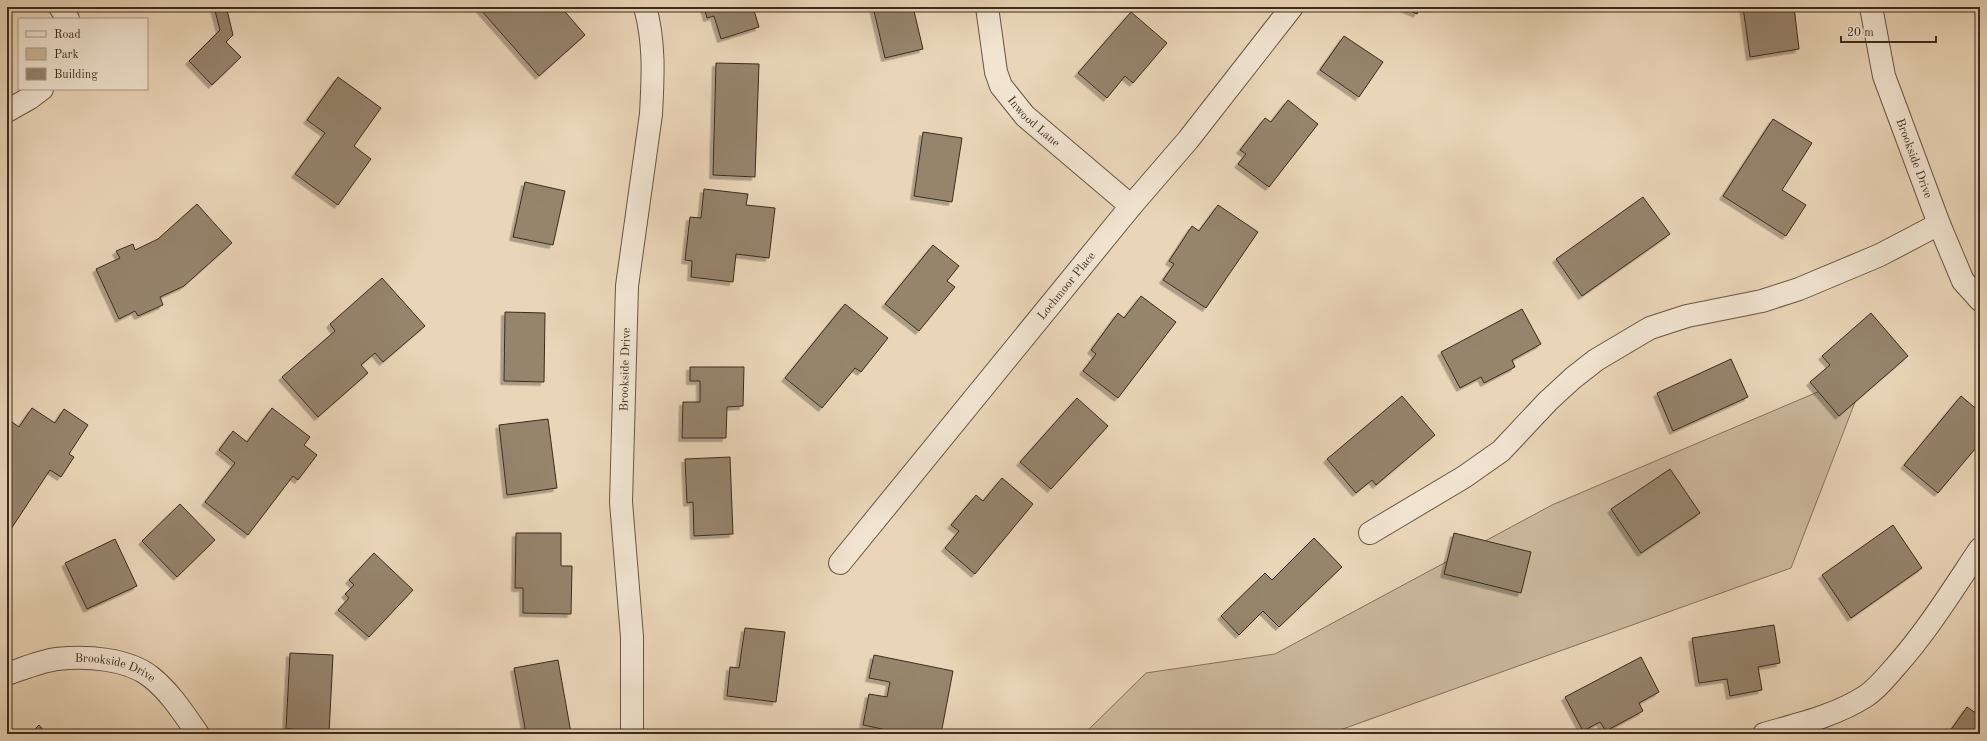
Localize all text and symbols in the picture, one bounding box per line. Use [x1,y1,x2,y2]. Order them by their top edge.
legend [18,18,148,90]
scale bar [1841,18,1936,44]
text: 20 m [1847,27,1874,39]
text: Road [54,29,81,41]
text: Park [54,49,79,61]
text: Building [54,69,98,81]
street label: Inwood Lane [1005,94,1062,150]
street label: Brookside Drive [1893,117,1934,200]
street label: Lochmoor Place [1036,250,1098,322]
street label: Brookside Drive [619,327,633,412]
street label: Brookside Drive [75,653,157,685]

